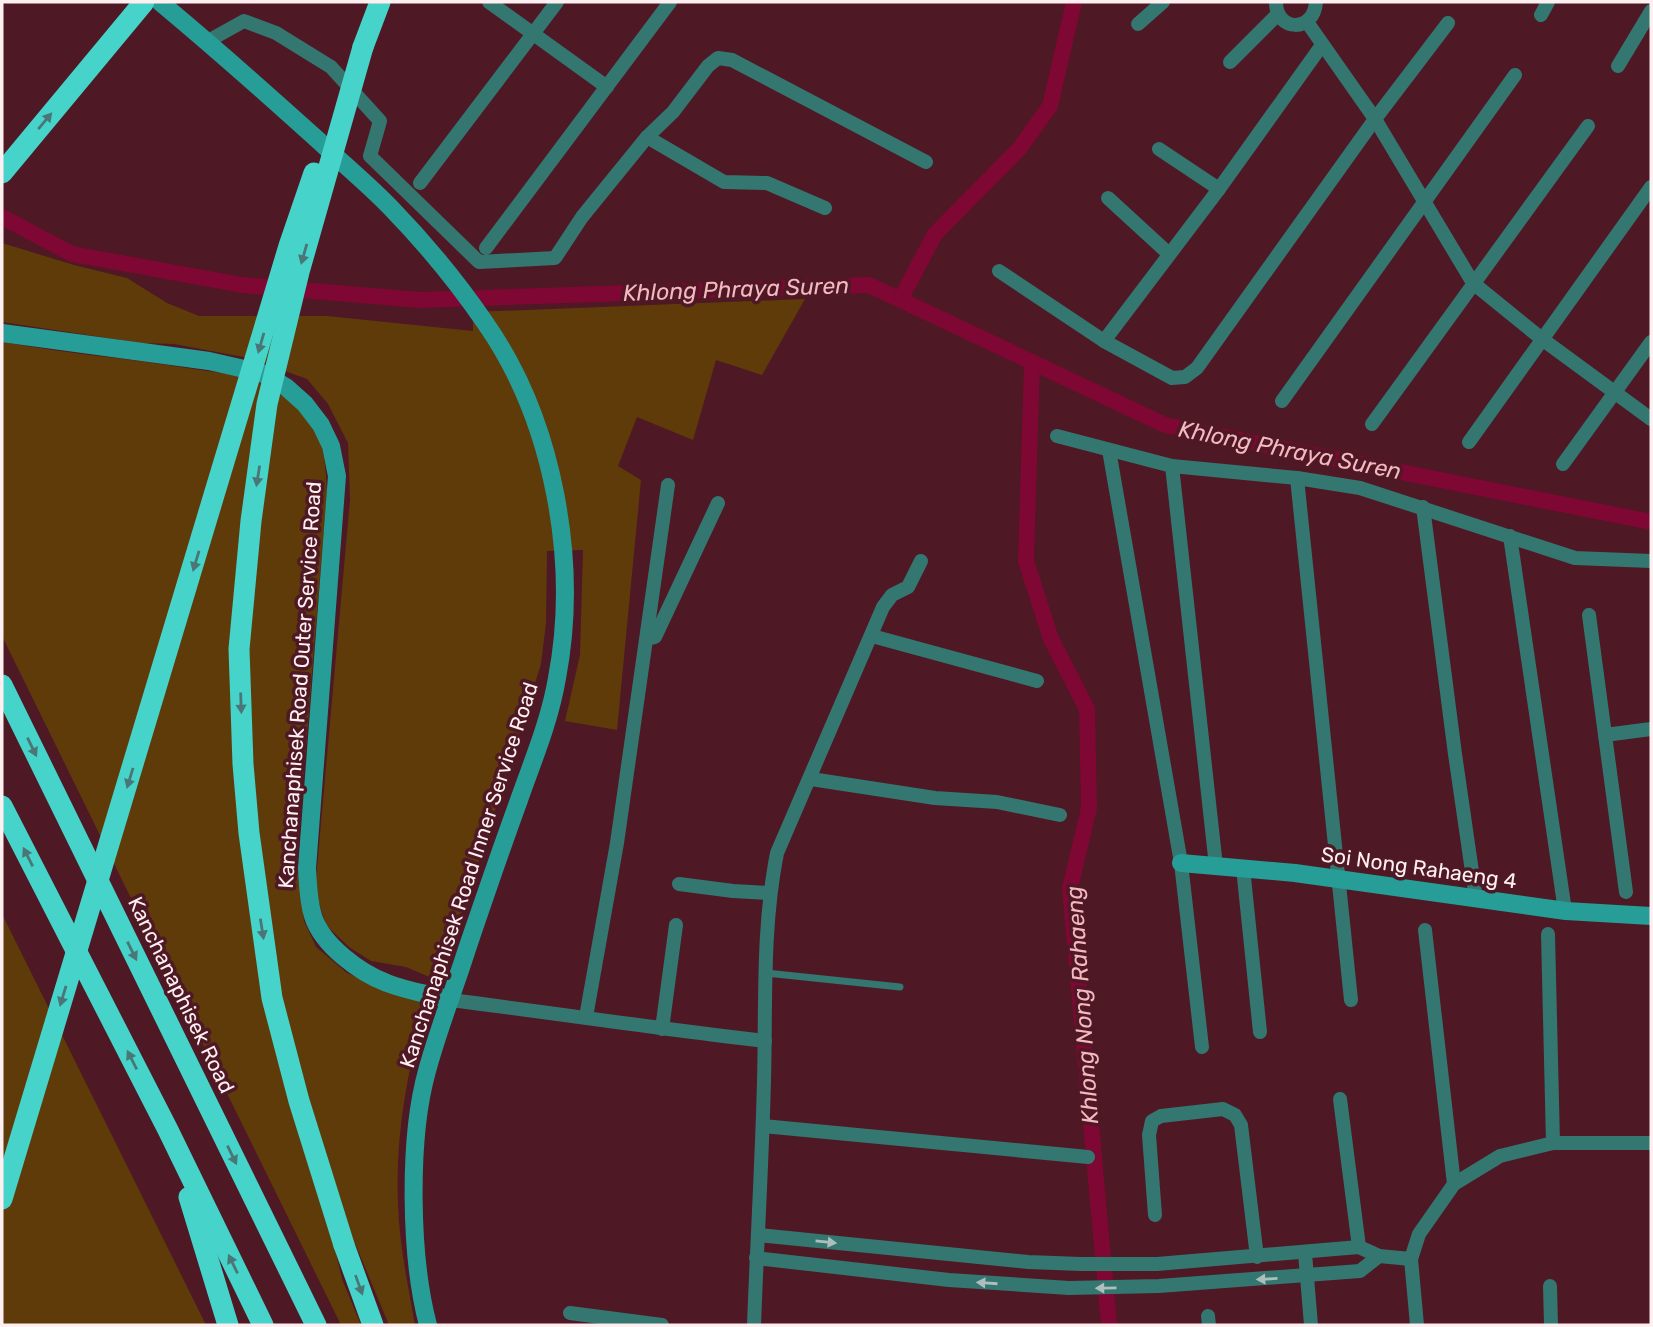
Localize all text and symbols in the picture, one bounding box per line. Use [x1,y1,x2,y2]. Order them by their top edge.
one-way arrow [37,112,52,129]
one-way arrow [299,244,309,265]
water label: Khlong Phraya Suren [622,271,850,307]
one-way arrow [255,332,265,353]
water label: Khlong Phraya Suren [1176,415,1404,485]
one-way arrow [252,465,263,487]
street label: Kanchanaphisek Road Outer Service Road [273,481,326,889]
one-way arrow [190,550,200,571]
street label: Kanchanaphisek Road Inner Service Road [394,679,543,1071]
one-way arrow [235,692,246,714]
one-way arrow [26,737,37,757]
one-way arrow [124,768,134,789]
street label: Soi Nong Rahaeng 4 [1320,841,1519,894]
one-way arrow [23,847,35,867]
water label: Khlong Nong Rahaeng [1060,885,1104,1125]
street label: Kanchanaphisek Road [123,892,240,1097]
one-way arrow [257,918,268,940]
one-way arrow [126,941,138,961]
one-way arrow [58,986,68,1007]
one-way arrow [126,1050,138,1070]
one-way arrow [227,1145,238,1165]
one-way arrow [815,1236,837,1247]
one-way arrow [227,1254,238,1274]
one-way arrow [1256,1273,1278,1284]
one-way arrow [353,1275,364,1296]
one-way arrow [975,1277,997,1288]
one-way arrow [1095,1282,1117,1294]

